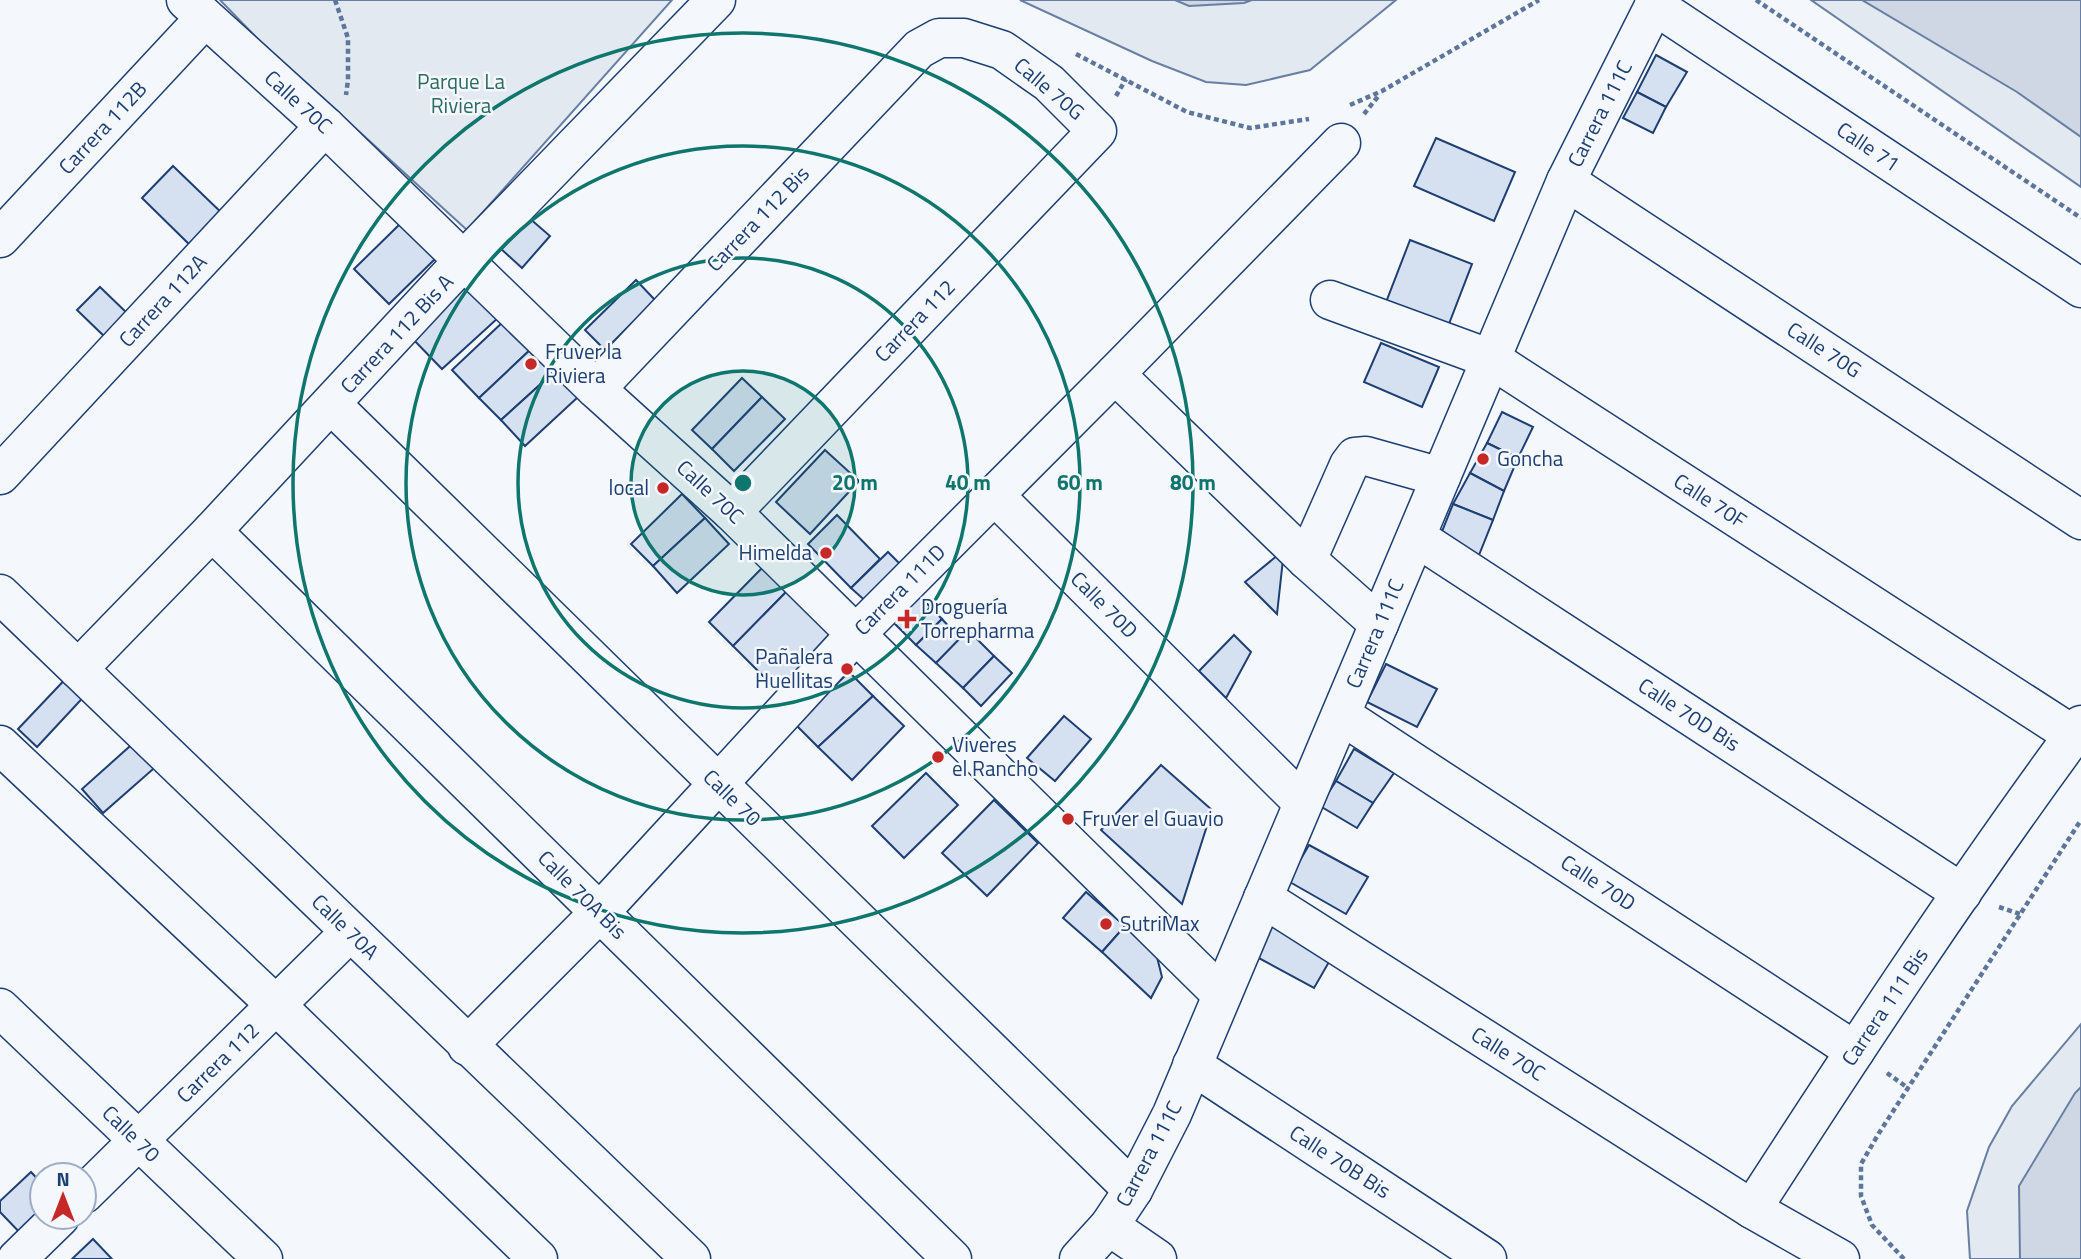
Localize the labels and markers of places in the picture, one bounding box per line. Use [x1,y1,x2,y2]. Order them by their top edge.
place label: Fruver la Riviera [545,335,622,391]
marker: Fruver la Riviera [523,356,539,372]
place label: Goncha [1497,442,1564,474]
marker: Goncha [1475,451,1491,467]
place label: local [609,471,649,503]
centre of rings [731,471,755,495]
marker: local [655,480,671,496]
place label: Himelda [739,536,812,568]
marker: Himelda [818,545,834,561]
place label: Droguería Torrepharma [921,590,1035,646]
marker: Droguería Torrepharma [899,611,915,627]
place label: Pañalera Huellitas [755,640,833,696]
marker: Pañalera Huellitas [839,661,855,677]
place label: Viveres el Rancho [952,728,1038,784]
marker: Viveres el Rancho [930,749,946,765]
place label: Fruver el Guavio [1082,802,1224,834]
marker: Fruver el Guavio [1060,811,1076,827]
place label: SutriMax [1120,907,1200,939]
marker: SutriMax [1098,916,1114,932]

